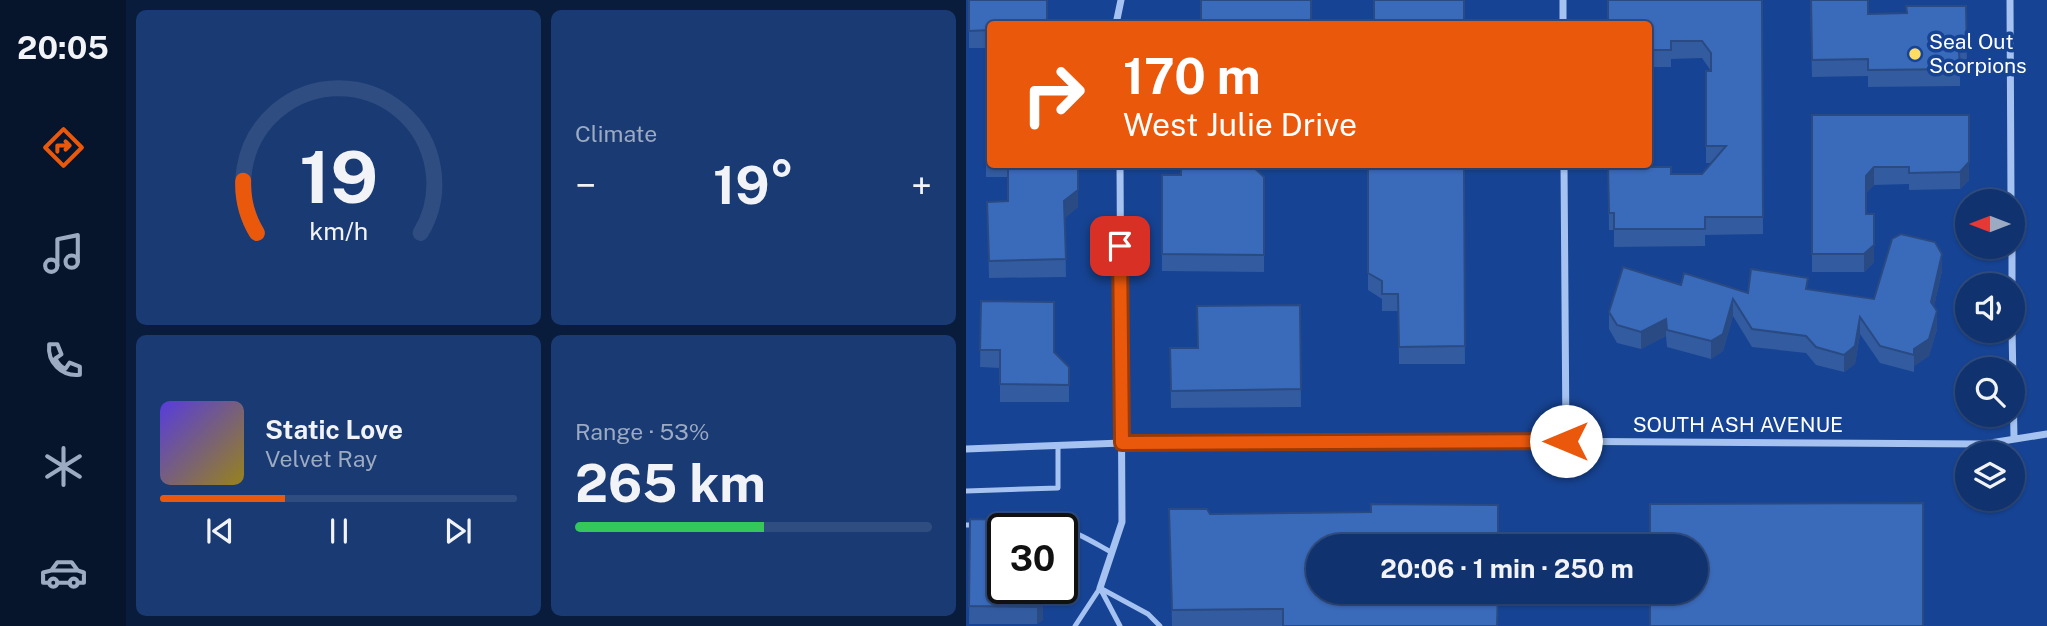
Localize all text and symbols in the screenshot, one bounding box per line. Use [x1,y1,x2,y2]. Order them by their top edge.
text: 20:05 [17,29,109,66]
place label: Seal Out Scorpions [1929,29,2027,78]
marker: Seal Out Scorpions [1907,46,1923,62]
text: 170 m [1123,47,1261,105]
icon: right [1008,49,1099,140]
text: West Julie Drive [1123,106,1357,143]
text: Climate [575,120,657,147]
icon: directions [39,123,88,172]
text: 19 [299,135,378,220]
text: 19° [713,155,794,216]
text: − [575,163,596,208]
text: + [911,163,932,208]
north arrow [1955,189,2025,259]
map controls [1955,189,2025,511]
text: km/h [309,216,368,246]
pin [1090,216,1150,276]
icon: arrive [1101,227,1139,265]
icon: music [39,229,88,278]
button: sound [1955,273,2025,343]
icon: phone [39,336,88,385]
button: search [1955,357,2025,427]
position arrow [1529,404,1603,478]
street label: SOUTH ASH AVENUE [1633,412,1843,437]
text: Static Love [265,414,403,445]
text: Range · 53% [575,418,709,445]
button: layers [1955,441,2025,511]
icon: climate [39,442,88,491]
text: Velvet Ray [265,445,377,472]
text: 265 km [575,453,766,514]
icon: previous [201,512,239,550]
icon: pause [320,512,358,550]
icon: next [439,512,477,550]
speed limit sign: 30 [987,513,1078,604]
icon: car [39,548,88,597]
text: 20:06 · 1 min · 250 m [1380,553,1634,584]

